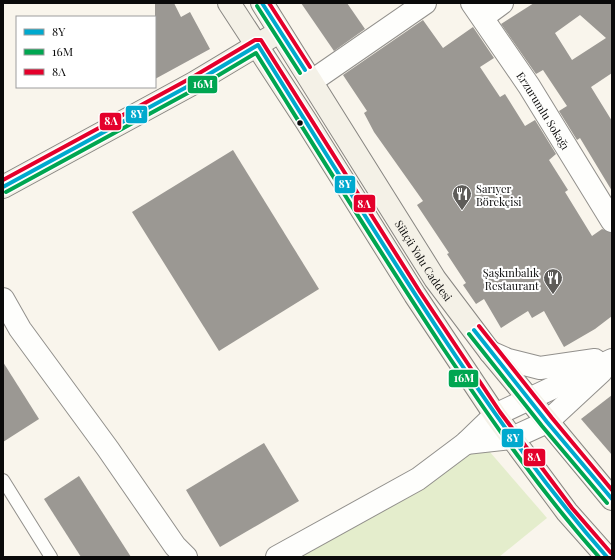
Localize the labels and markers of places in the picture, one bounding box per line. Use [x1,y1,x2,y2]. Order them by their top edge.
unlabelled marker [295,118,305,128]
place label: Sarıyer Börekçisi [476,181,522,209]
restaurant icon: Sarıyer Börekçisi [451,183,473,211]
place label: Şaşkınbalık Restaurant [483,265,539,293]
restaurant icon: Şaşkınbalık Restaurant [542,267,564,295]

